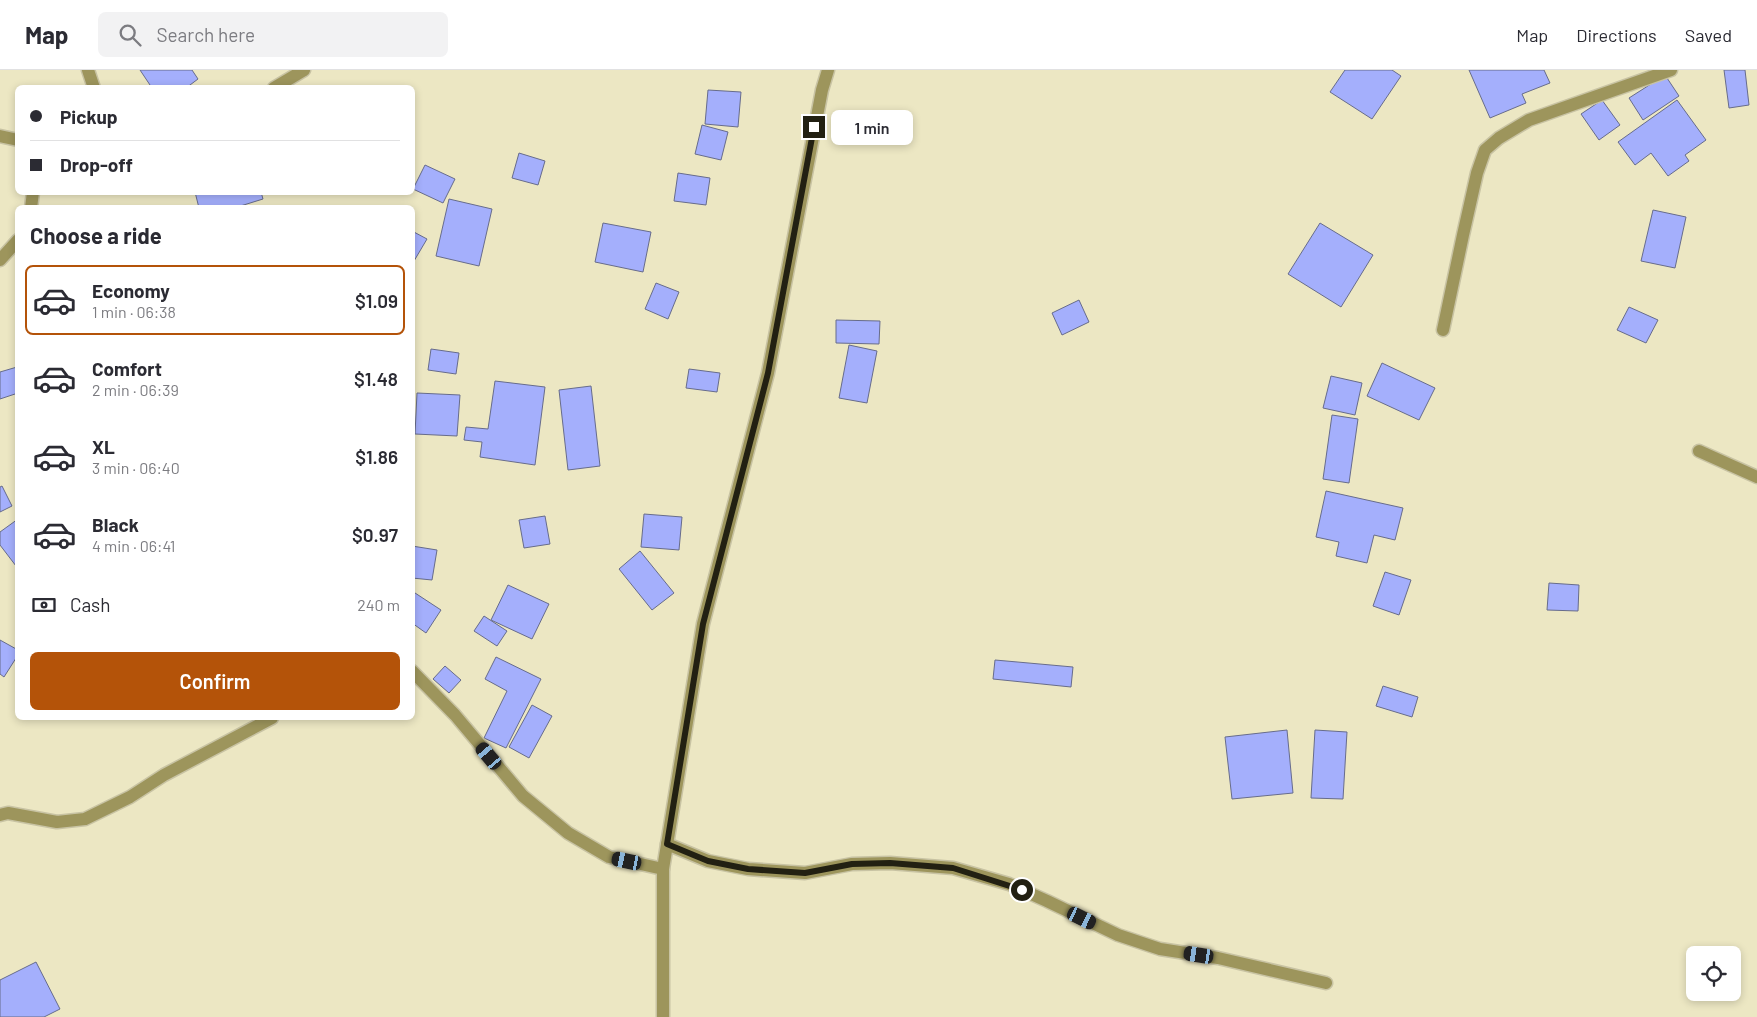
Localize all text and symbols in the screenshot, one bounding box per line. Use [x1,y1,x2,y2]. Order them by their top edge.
search box [98,12,448,57]
text: Map [25,20,68,49]
icon: search [116,21,144,49]
text: Search here [156,23,255,46]
text: Map [1516,24,1548,46]
text: Directions [1576,24,1657,46]
text: Saved [1685,24,1732,46]
text: Pickup [60,105,118,128]
callout: 1 min [832,110,914,144]
route end [803,116,825,138]
text: 1 min [855,118,889,137]
text: Drop-off [60,153,133,176]
text: Choose a ride [30,222,162,248]
icon: car [32,278,77,323]
text: Economy [92,279,170,302]
text: $1.09 [355,289,398,312]
text: 1 min · 06:38 [92,302,176,321]
icon: car [32,356,77,401]
text: Comfort [92,357,162,380]
text: $1.48 [354,367,398,390]
text: 2 min · 06:39 [92,380,179,399]
icon: car [32,434,77,479]
text: XL [92,435,115,458]
text: $1.86 [355,445,398,468]
text: 3 min · 06:40 [92,458,180,477]
icon: car [32,512,77,557]
text: Black [92,513,139,536]
text: $0.97 [352,523,398,546]
text: 4 min · 06:41 [92,536,175,555]
icon: cash [30,591,58,619]
text: Cash [70,593,111,616]
text: 240 m [357,595,400,614]
button: Confirm [30,652,400,710]
car [473,740,504,772]
car [610,851,643,871]
route start [1011,879,1033,901]
car [1065,905,1098,931]
car [1183,945,1214,965]
map controls [1686,946,1741,1001]
button: locate [1686,946,1741,1001]

